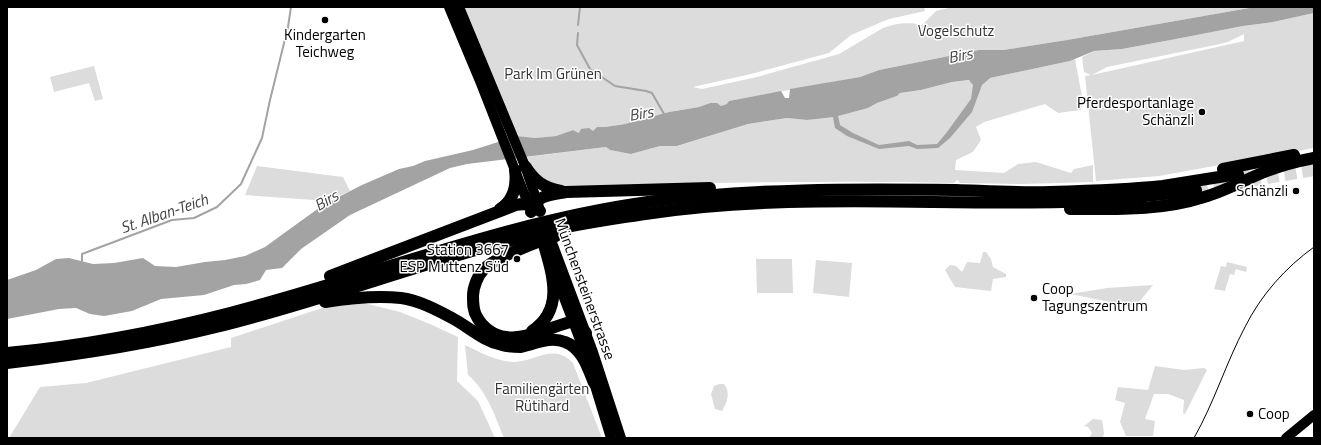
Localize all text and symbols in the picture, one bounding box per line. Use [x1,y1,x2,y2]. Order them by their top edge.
marker: Kindergarten Teichweg [320,15,330,25]
park label: Vogelschutz [918,19,994,42]
place label: Kindergarten Teichweg [284,23,366,63]
water label: Birs [946,41,975,69]
park label: Park Im Grünen [504,62,602,85]
place label: Pferdesportanlage Schänzli [1077,91,1194,131]
water label: Birs [627,99,656,127]
marker: Pferdesportanlage Schänzli [1197,107,1207,117]
place label: Schänzli [1236,179,1288,202]
water label: Birs [309,183,344,217]
water label: St. Alban-Teich [117,186,212,239]
marker: Schänzli [1291,186,1301,196]
street label: Münchensteinerstrasse [549,215,622,363]
place label: Station 3667 ESP Muttenz Süd [400,238,509,278]
marker: Station 3667 ESP Muttenz Süd [512,254,522,264]
place label: Coop Tagungszentrum [1042,277,1148,317]
marker: Coop Tagungszentrum [1029,293,1039,303]
park label: Familiengärten Rütihard [495,377,589,417]
place label: Coop [1258,402,1290,425]
marker: Coop [1245,409,1255,419]

